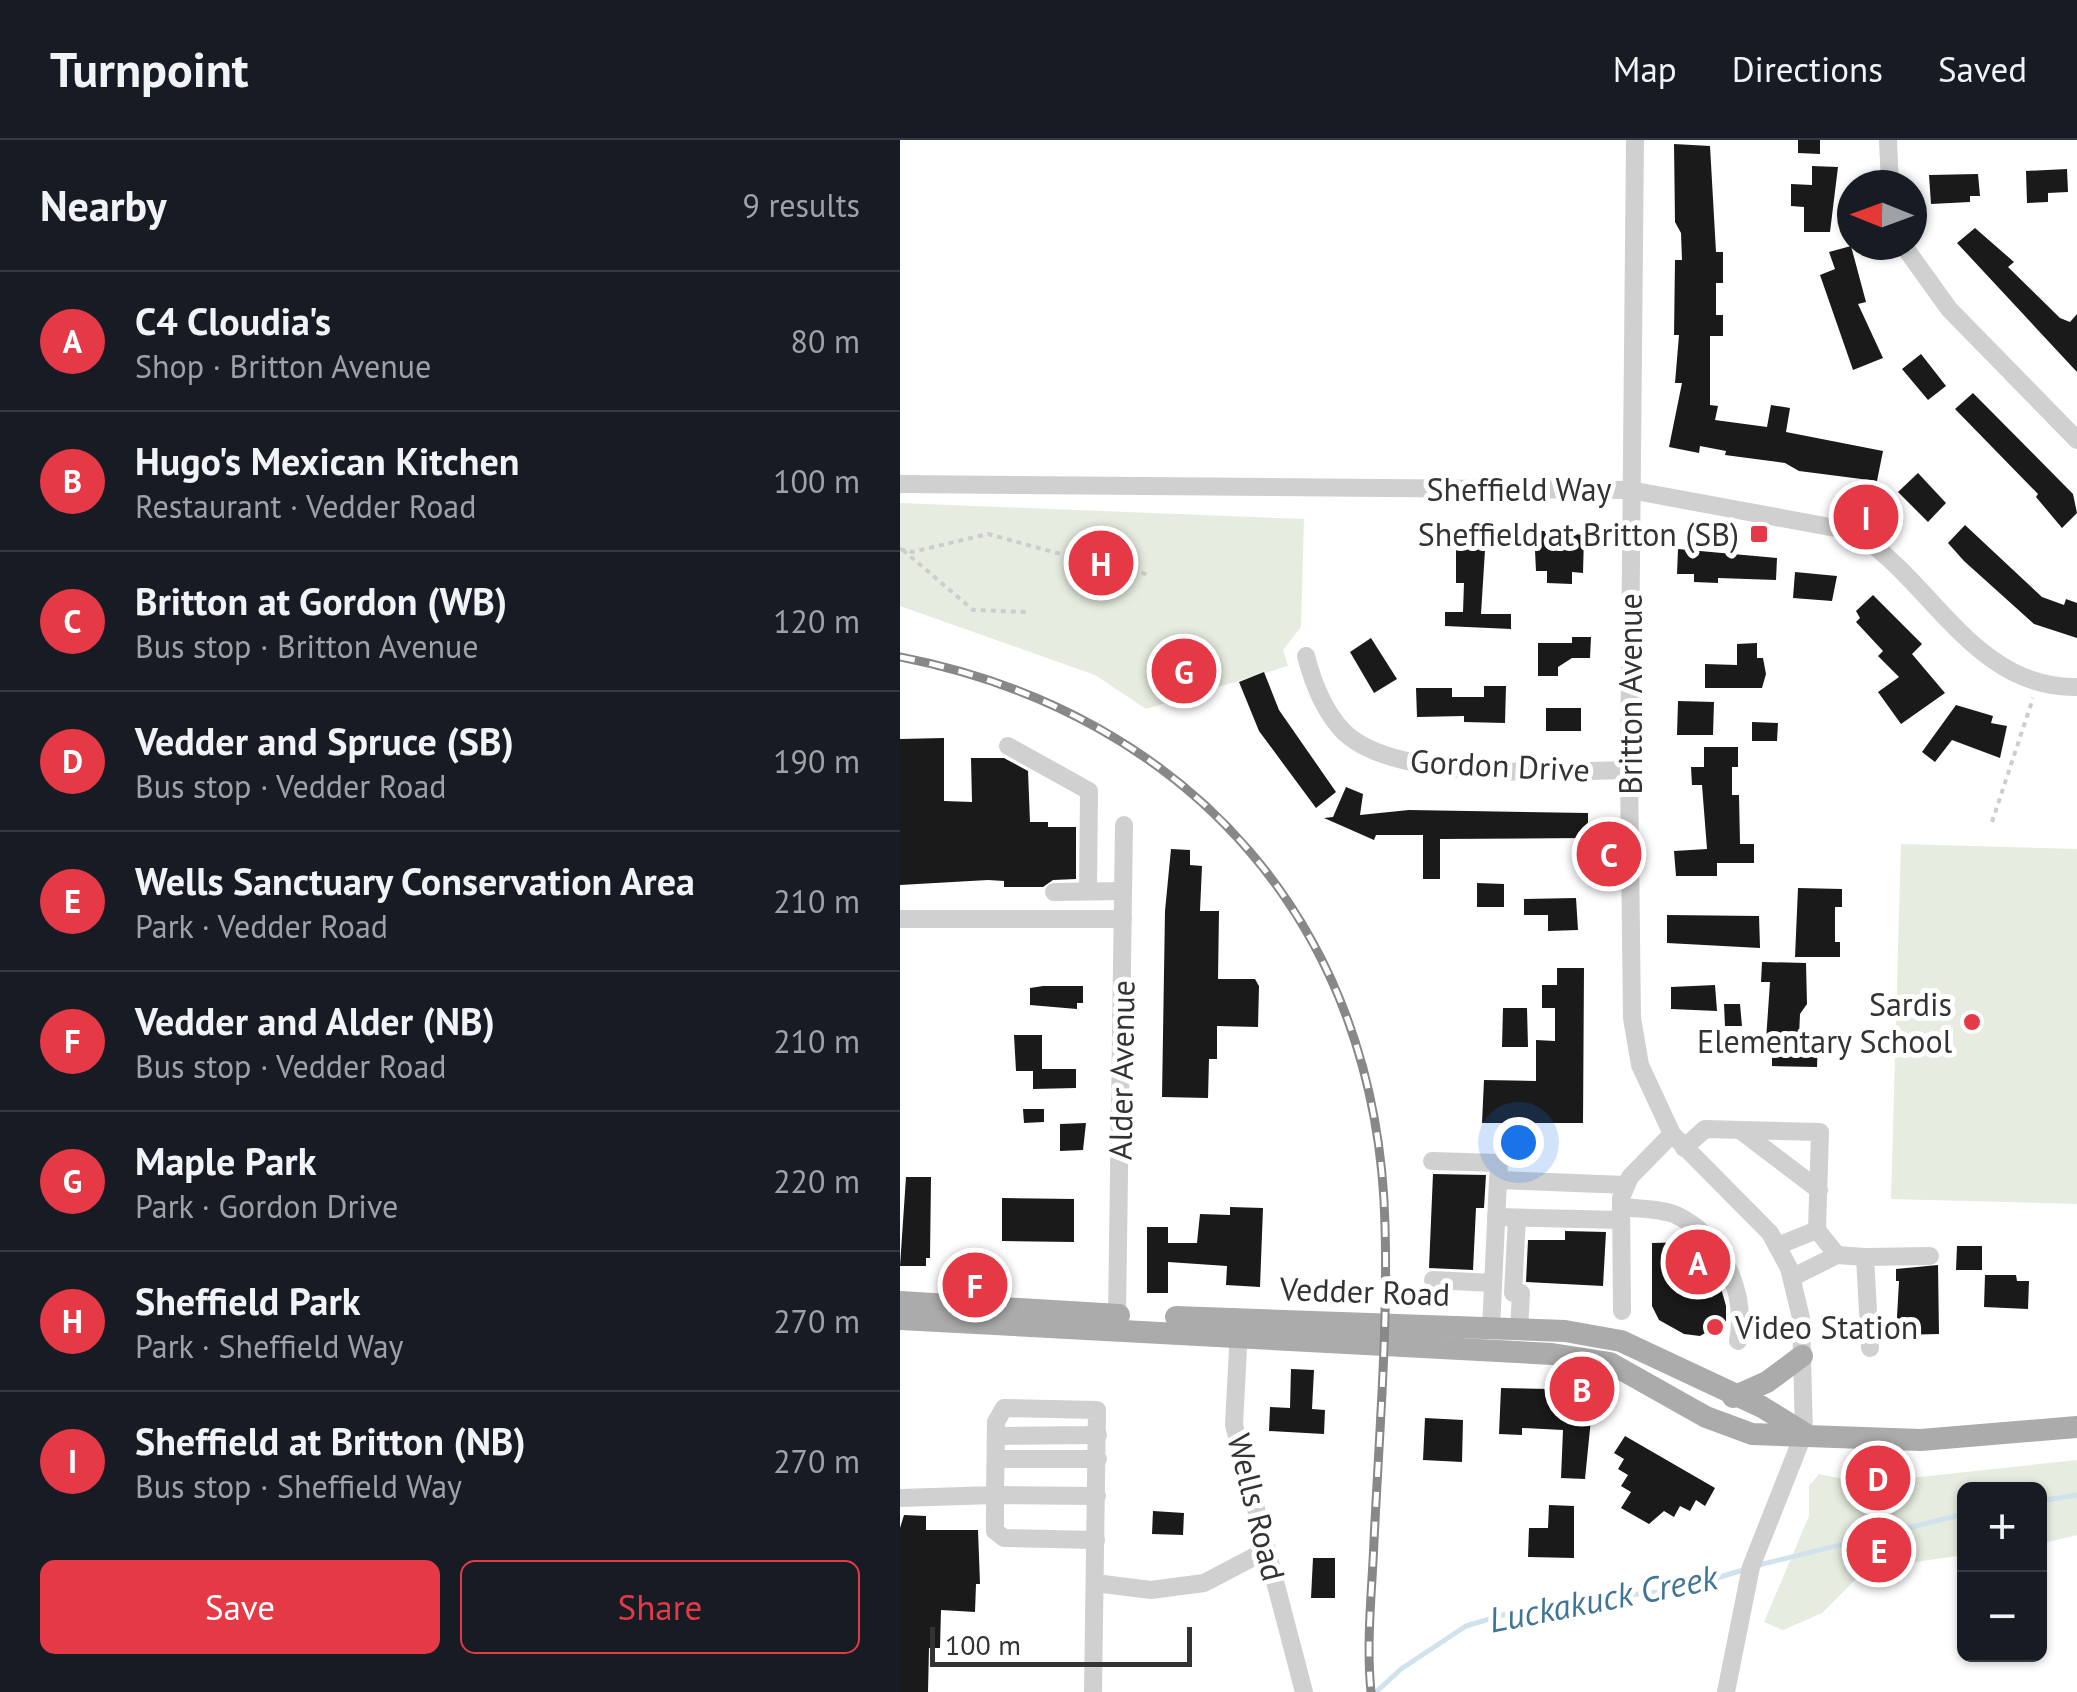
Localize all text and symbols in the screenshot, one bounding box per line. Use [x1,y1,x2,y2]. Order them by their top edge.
text: Turnpoint [50,38,249,100]
text: Map [1613,46,1677,92]
text: Directions [1732,46,1883,92]
text: Saved [1938,46,2027,92]
north arrow [1837,170,1927,260]
text: Nearby [40,178,167,233]
text: 9 results [742,184,860,226]
text: C4 Cloudia's [135,296,331,345]
text: A [63,320,82,362]
text: 80 m [791,320,860,362]
text: Shop · Britton Avenue [135,345,431,387]
text: Hugo's Mexican Kitchen [135,436,519,485]
text: B [63,460,82,502]
text: 100 m [773,460,860,502]
street label: Sheffield Way [1427,468,1612,510]
pin: I [1834,480,1898,554]
text: Restaurant · Vedder Road [135,485,476,527]
place label: Sheffield at Britton (SB) [1418,513,1739,555]
marker: Sheffield at Britton (SB) [1748,523,1770,545]
pin: H [1068,526,1134,600]
text: Britton at Gordon (WB) [135,576,507,625]
street label: Britton Avenue [1609,593,1651,795]
text: C [64,600,81,642]
text: 120 m [773,600,860,642]
text: Bus stop · Britton Avenue [135,625,479,667]
pin: G [1152,634,1216,708]
text: Vedder and Spruce (SB) [135,716,514,765]
street label: Gordon Drive [1409,739,1591,791]
text: D [62,740,83,782]
text: 190 m [773,740,860,782]
text: Bus stop · Vedder Road [135,765,447,807]
pin: C [1576,816,1642,892]
text: Wells Sanctuary Conservation Area [135,856,695,905]
text: E [64,880,81,922]
text: 210 m [773,880,860,922]
text: Park · Vedder Road [135,905,388,947]
street label: Alder Avenue [1098,980,1144,1160]
place label: Sardis Elementary School [1697,983,1953,1062]
text: Vedder and Alder (NB) [135,996,495,1045]
marker: Sardis Elementary School [1961,1011,1983,1033]
text: F [64,1020,81,1062]
text: 210 m [773,1020,860,1062]
text: Bus stop · Vedder Road [135,1045,447,1087]
your location [1493,1117,1544,1168]
text: Maple Park [135,1136,316,1185]
text: G [63,1160,82,1202]
text: 220 m [773,1160,860,1202]
text: Park · Gordon Drive [135,1185,398,1227]
pin: A [1666,1224,1730,1300]
pin: F [942,1248,1008,1322]
street label: Vedder Road [1278,1267,1451,1315]
text: Sheffield Park [135,1276,360,1325]
text: H [62,1300,83,1342]
text: 270 m [773,1300,860,1342]
place label: Video Station [1734,1306,1918,1348]
marker: Video Station [1704,1316,1726,1338]
text: Park · Sheffield Way [135,1325,403,1367]
pin: B [1550,1352,1614,1426]
text: Sheffield at Britton (NB) [135,1416,526,1465]
street label: Wells Road [1218,1429,1296,1585]
text: I [68,1440,77,1482]
text: 270 m [773,1440,860,1482]
pin: D [1846,1440,1910,1516]
text: Bus stop · Sheffield Way [135,1465,462,1507]
map controls [1957,1482,2047,1662]
button: + [1957,1482,2047,1572]
pin: E [1846,1512,1912,1588]
water label: Luckakuck Creek [1485,1553,1722,1643]
button: Save [40,1560,440,1654]
button: Share [460,1560,860,1654]
button: − [1957,1572,2047,1662]
scale bar [930,1622,1192,1666]
text: 100 m [945,1626,1021,1663]

